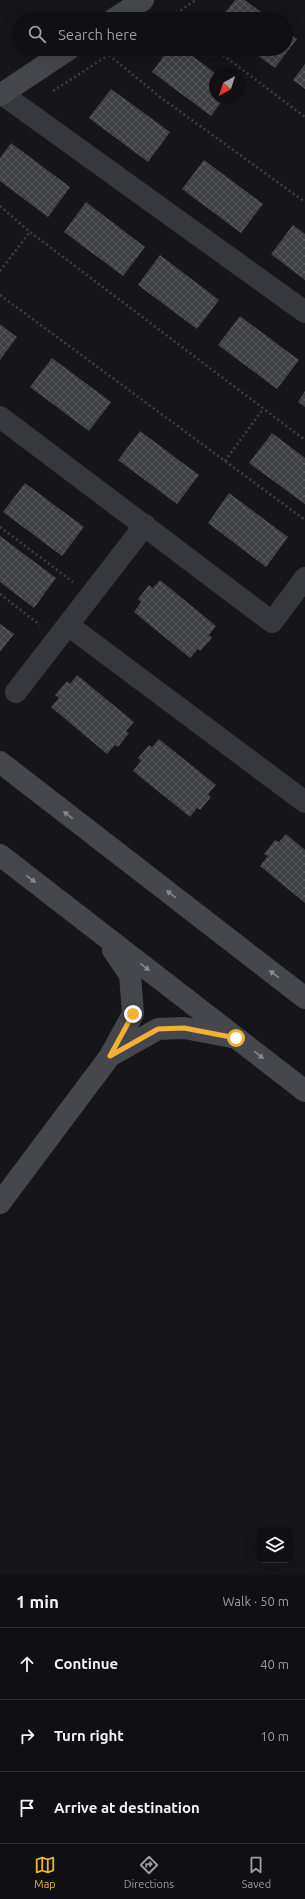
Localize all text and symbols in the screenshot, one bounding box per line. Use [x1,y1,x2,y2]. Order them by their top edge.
search box [12,12,293,56]
icon: search [26,23,48,45]
text: Search here [58,26,137,43]
north arrow [209,68,245,104]
one-way arrow [63,811,74,819]
one-way arrow [25,874,36,883]
one-way arrow [166,890,177,899]
one-way arrow [139,963,150,971]
one-way arrow [269,969,280,978]
route end [124,1005,142,1023]
route start [227,1029,245,1047]
one-way arrow [253,1051,264,1059]
map controls [257,1527,293,1563]
button: layers [257,1527,293,1563]
text: 1 min [16,1592,59,1611]
text: Walk · 50 m [223,1594,289,1608]
icon: ahead [16,1653,38,1675]
text: Continue [54,1655,118,1672]
text: 40 m [260,1657,289,1671]
icon: right [16,1725,38,1747]
text: Turn right [54,1727,124,1744]
text: 10 m [260,1729,289,1743]
icon: arrive [16,1797,38,1819]
text: Arrive at destination [54,1799,200,1816]
tab: Map [34,1854,56,1890]
tab: Directions [124,1854,174,1890]
tab: Saved [242,1854,271,1890]

